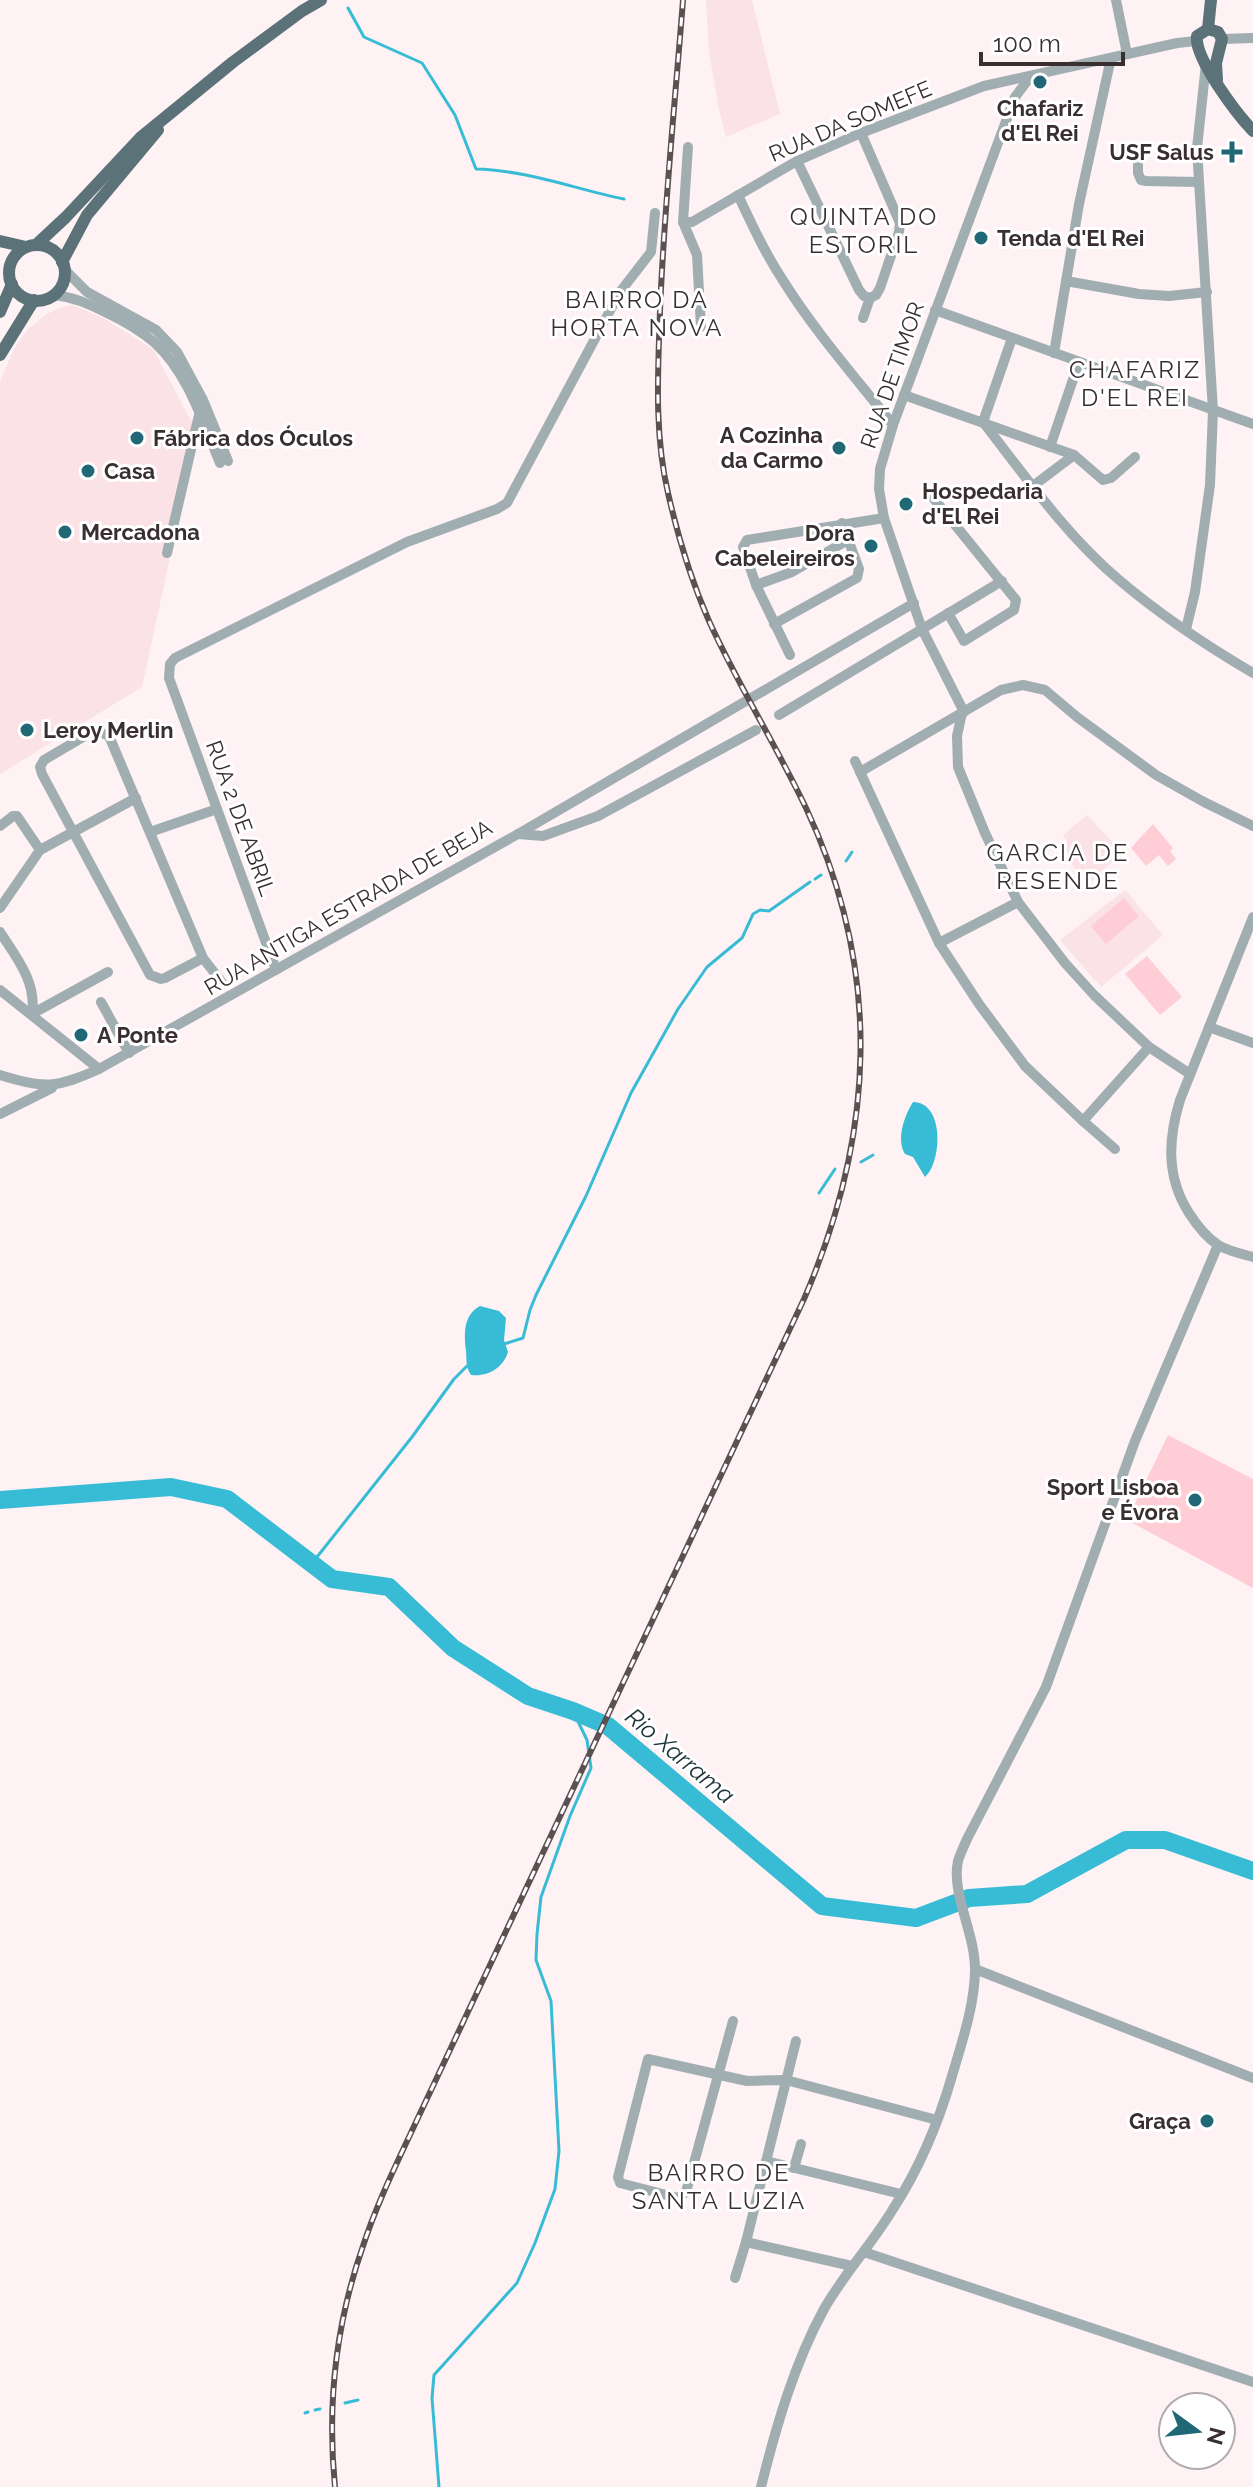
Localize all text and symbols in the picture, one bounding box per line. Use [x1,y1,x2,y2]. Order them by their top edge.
scale bar [981,16,1123,66]
text: 100 m [993,29,1061,58]
marker: Chafariz d'El Rei [1031,73,1049,91]
street label: RUA DA SOMEFE [765,75,935,167]
place label: Chafariz d'El Rei [997,95,1083,146]
place label: USF Salus [1109,139,1214,165]
marker: USF Salus [1221,141,1243,163]
district label: QUINTA DO ESTORIL [790,202,938,259]
place label: Tenda d'El Rei [997,225,1144,251]
marker: Tenda d'El Rei [972,229,990,247]
district label: BAIRRO DA HORTA NOVA [551,285,723,342]
street label: RUA DE TIMOR [855,298,929,452]
district label: CHAFARIZ D'EL REI [1069,355,1201,412]
place label: A Cozinha da Carmo [720,422,823,473]
place label: Fábrica dos Óculos [153,425,353,451]
marker: Fábrica dos Óculos [128,429,146,447]
marker: A Cozinha da Carmo [830,439,848,457]
place label: Casa [104,458,155,484]
marker: Casa [79,462,97,480]
place label: Hospedaria d'El Rei [922,478,1043,529]
marker: Hospedaria d'El Rei [897,495,915,513]
place label: Mercadona [81,519,200,545]
place label: Dora Cabeleireiros [715,520,855,571]
marker: Mercadona [56,523,74,541]
marker: Dora Cabeleireiros [862,537,880,555]
place label: Leroy Merlin [43,717,173,743]
marker: Leroy Merlin [18,721,36,739]
street label: RUA 2 DE ABRIL [201,737,281,899]
street label: RUA ANTIGA ESTRADA DE BEJA [200,814,497,1000]
district label: GARCIA DE RESENDE [987,838,1129,895]
place label: A Ponte [97,1022,178,1048]
marker: A Ponte [72,1026,90,1044]
place label: Sport Lisboa e Évora [1047,1474,1179,1525]
marker: Sport Lisboa e Évora [1186,1491,1204,1509]
water label: Rio Xarrama [620,1702,741,1810]
place label: Graça [1129,2108,1191,2134]
marker: Graça [1198,2112,1216,2130]
district label: BAIRRO DE SANTA LUZIA [632,2158,806,2215]
north arrow [1157,2391,1237,2471]
text: N [1202,2425,1231,2448]

